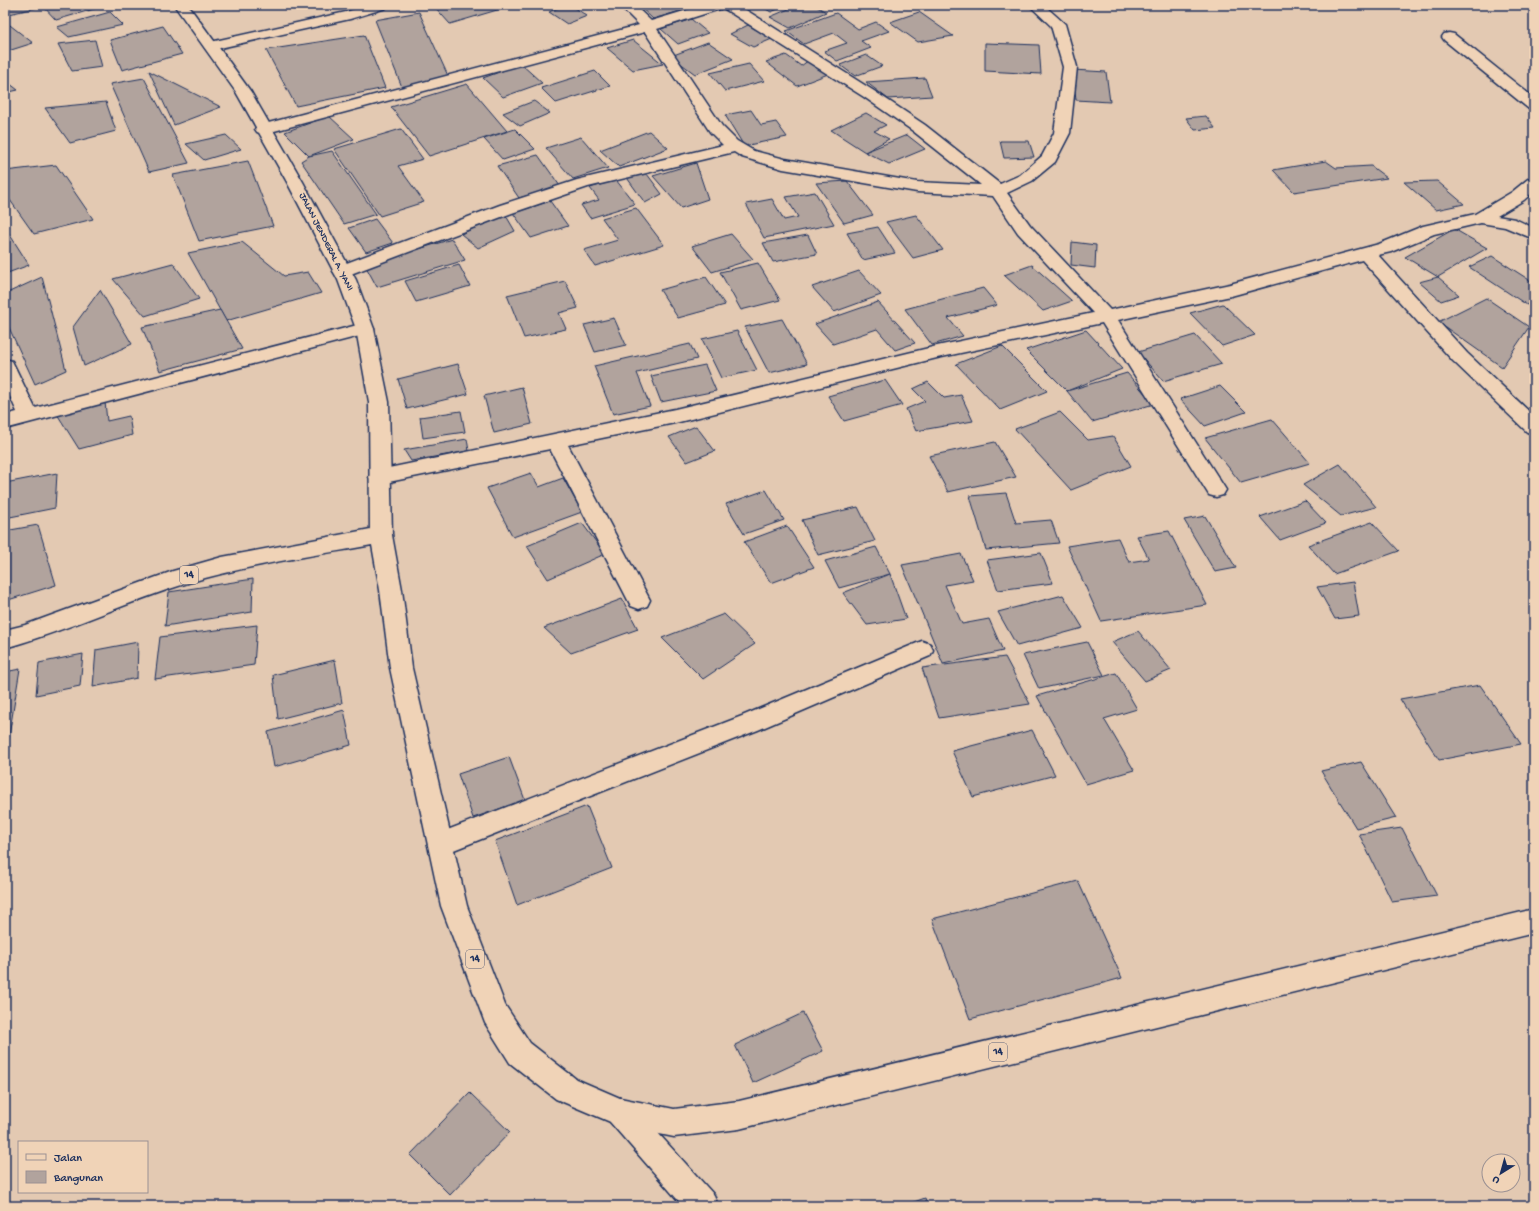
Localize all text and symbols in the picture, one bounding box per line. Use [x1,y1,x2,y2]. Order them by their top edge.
street label: JALAN JENDERAL A. YANI [296,191,356,293]
road number: 14 [180,566,198,584]
road number: 14 [466,950,484,968]
road number: 14 [989,1043,1007,1061]
legend [18,1141,148,1193]
text: Jalan [54,1152,82,1166]
north arrow [1481,1153,1521,1193]
text: Bangunan [53,1172,103,1186]
text: U [1490,1172,1502,1186]

